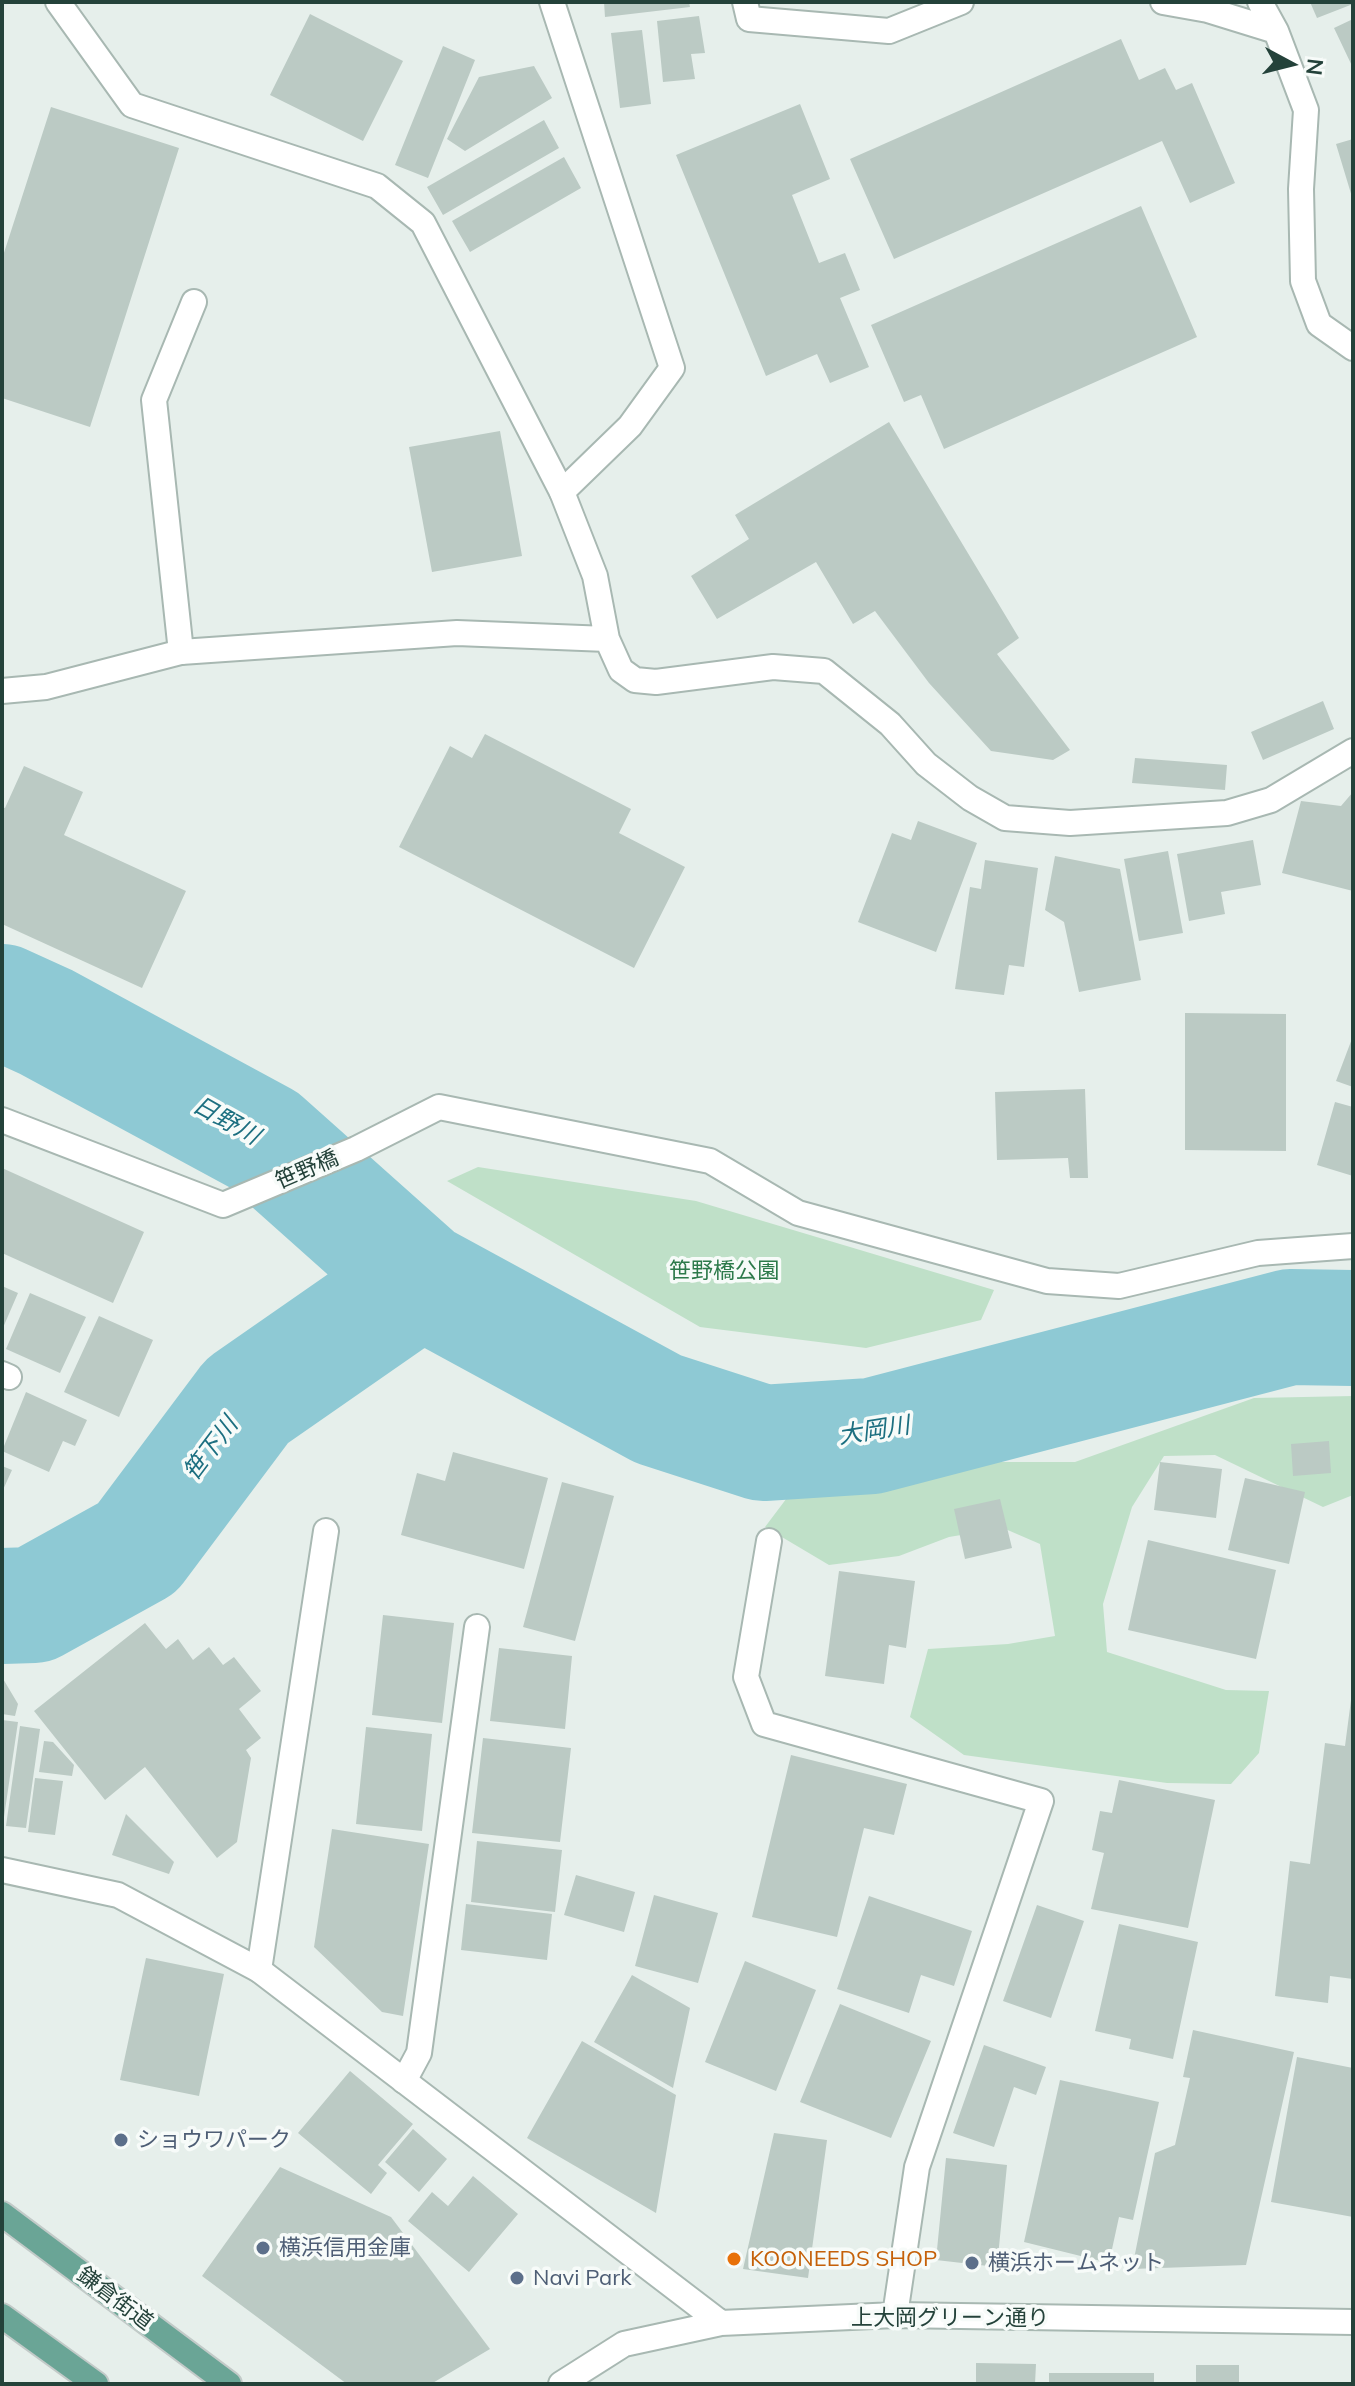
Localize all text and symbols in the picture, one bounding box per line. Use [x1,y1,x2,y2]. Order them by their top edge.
north arrow [1251,24,1331,104]
text: N [1300,57,1330,77]
water label: 日野川 [188,1091,264,1151]
street label: 笹野橋 [271,1145,343,1195]
park label: 笹野橋公園 [669,1258,779,1284]
water label: 大岡川 [836,1411,912,1451]
water label: 笹下川 [178,1412,244,1486]
place label: ショウワパーク [137,2127,291,2153]
marker: ショウワパーク [112,2131,130,2149]
place label: 横浜信用金庫 [279,2235,411,2261]
marker: 横浜信用金庫 [254,2239,272,2257]
place label: KOONEEDS SHOP [750,2246,937,2272]
marker: KOONEEDS SHOP [725,2250,743,2268]
place label: 横浜ホームネット [988,2250,1164,2276]
marker: 横浜ホームネット [963,2254,981,2272]
street label: 鎌倉街道 [72,2262,158,2336]
place label: Navi Park [533,2265,631,2291]
marker: Navi Park [508,2269,526,2287]
street label: 上大岡グリーン通り [851,2305,1049,2331]

